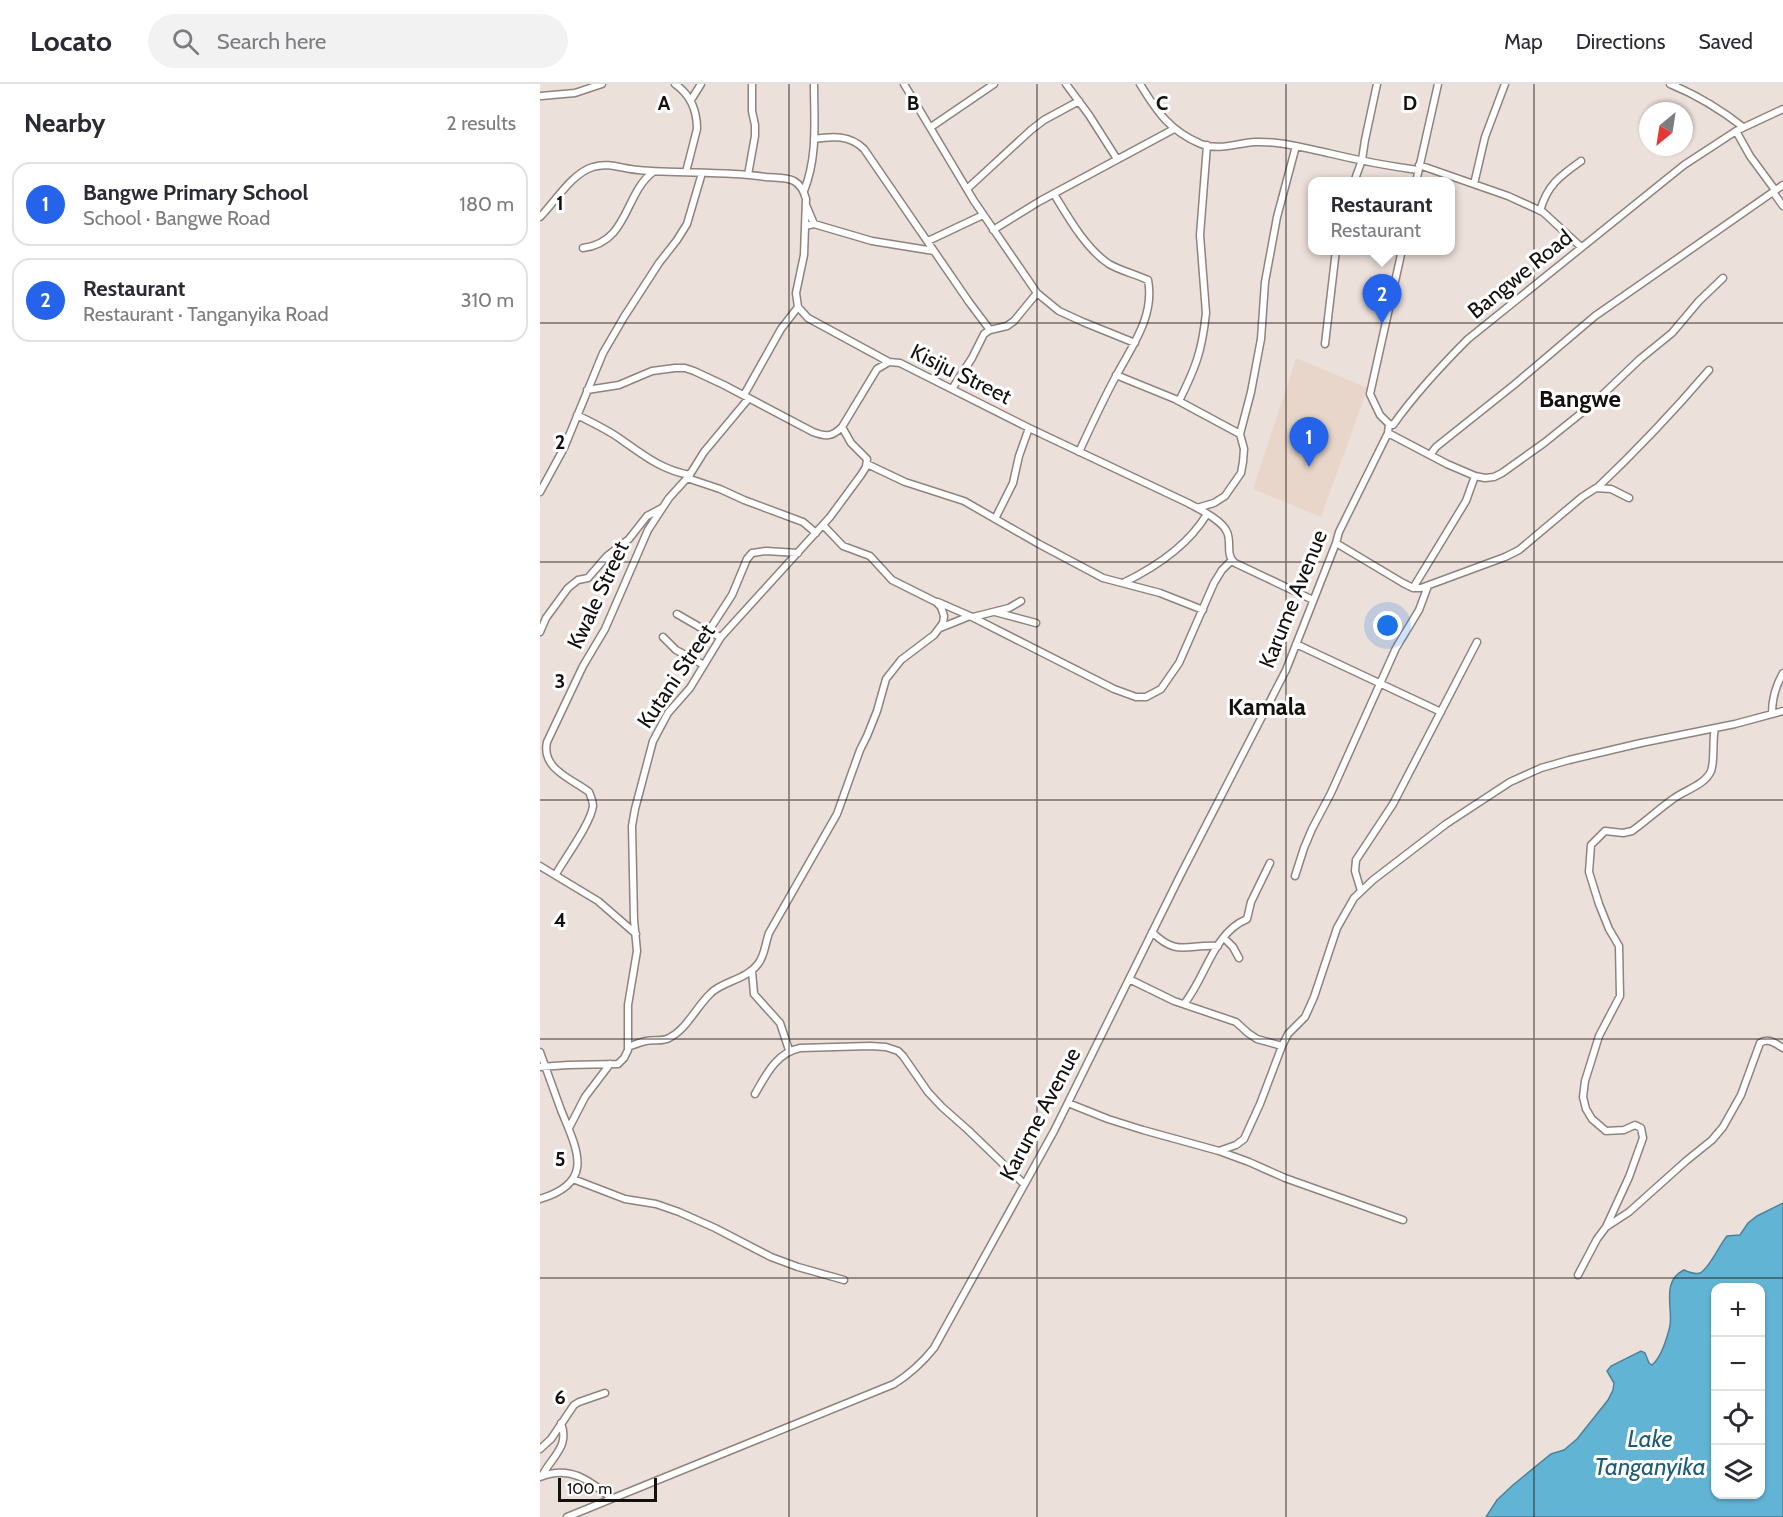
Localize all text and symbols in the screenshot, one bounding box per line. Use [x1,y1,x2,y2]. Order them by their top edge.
search box [148,14,568,68]
text: Locato [30,24,112,58]
icon: search [169,25,202,58]
text: Search here [217,28,326,55]
text: Map [1504,29,1543,54]
text: Directions [1576,29,1665,54]
text: Saved [1698,29,1753,54]
text: A [658,91,671,115]
text: B [907,91,919,115]
text: C [1156,91,1168,115]
text: D [1403,91,1417,115]
north arrow [1639,102,1693,156]
text: Nearby [24,107,105,139]
text: 2 results [446,111,516,135]
popup [1308,177,1455,255]
text: Bangwe Primary School [83,179,308,206]
text: 1 [556,191,564,215]
text: Restaurant [1330,191,1433,218]
text: 1 [42,192,49,216]
text: 180 m [459,192,514,216]
text: School · Bangwe Road [83,206,270,230]
text: Restaurant [1330,218,1421,242]
street label: Bangwe Road [1462,224,1578,324]
pin: 2 [1362,274,1402,324]
text: Restaurant [83,275,185,302]
text: 2 [40,288,51,312]
text: 310 m [461,288,514,312]
text: Restaurant · Tanganyika Road [83,302,329,326]
street label: Kisiju Street [906,338,1016,410]
district label: Bangwe [1539,384,1621,413]
pin: 1 [1290,418,1328,467]
text: 2 [555,430,565,454]
street label: Karume Avenue [1253,526,1333,672]
street label: Kwale Street [561,536,635,653]
your location [1373,611,1402,640]
street label: Kutani Street [631,618,721,733]
text: 3 [555,669,565,693]
district label: Kamala [1228,692,1306,721]
text: 4 [554,908,566,932]
street label: Karume Avenue [994,1043,1086,1185]
text: 5 [555,1147,565,1171]
map controls [1711,1283,1765,1499]
button: + [1711,1283,1765,1337]
button: − [1711,1337,1765,1391]
text: 6 [554,1385,566,1409]
button: locate [1711,1391,1765,1445]
water label: Lake Tanganyika [1594,1424,1706,1481]
button: layers [1711,1445,1765,1499]
scale bar [558,1475,657,1502]
text: 100 m [567,1479,612,1498]

